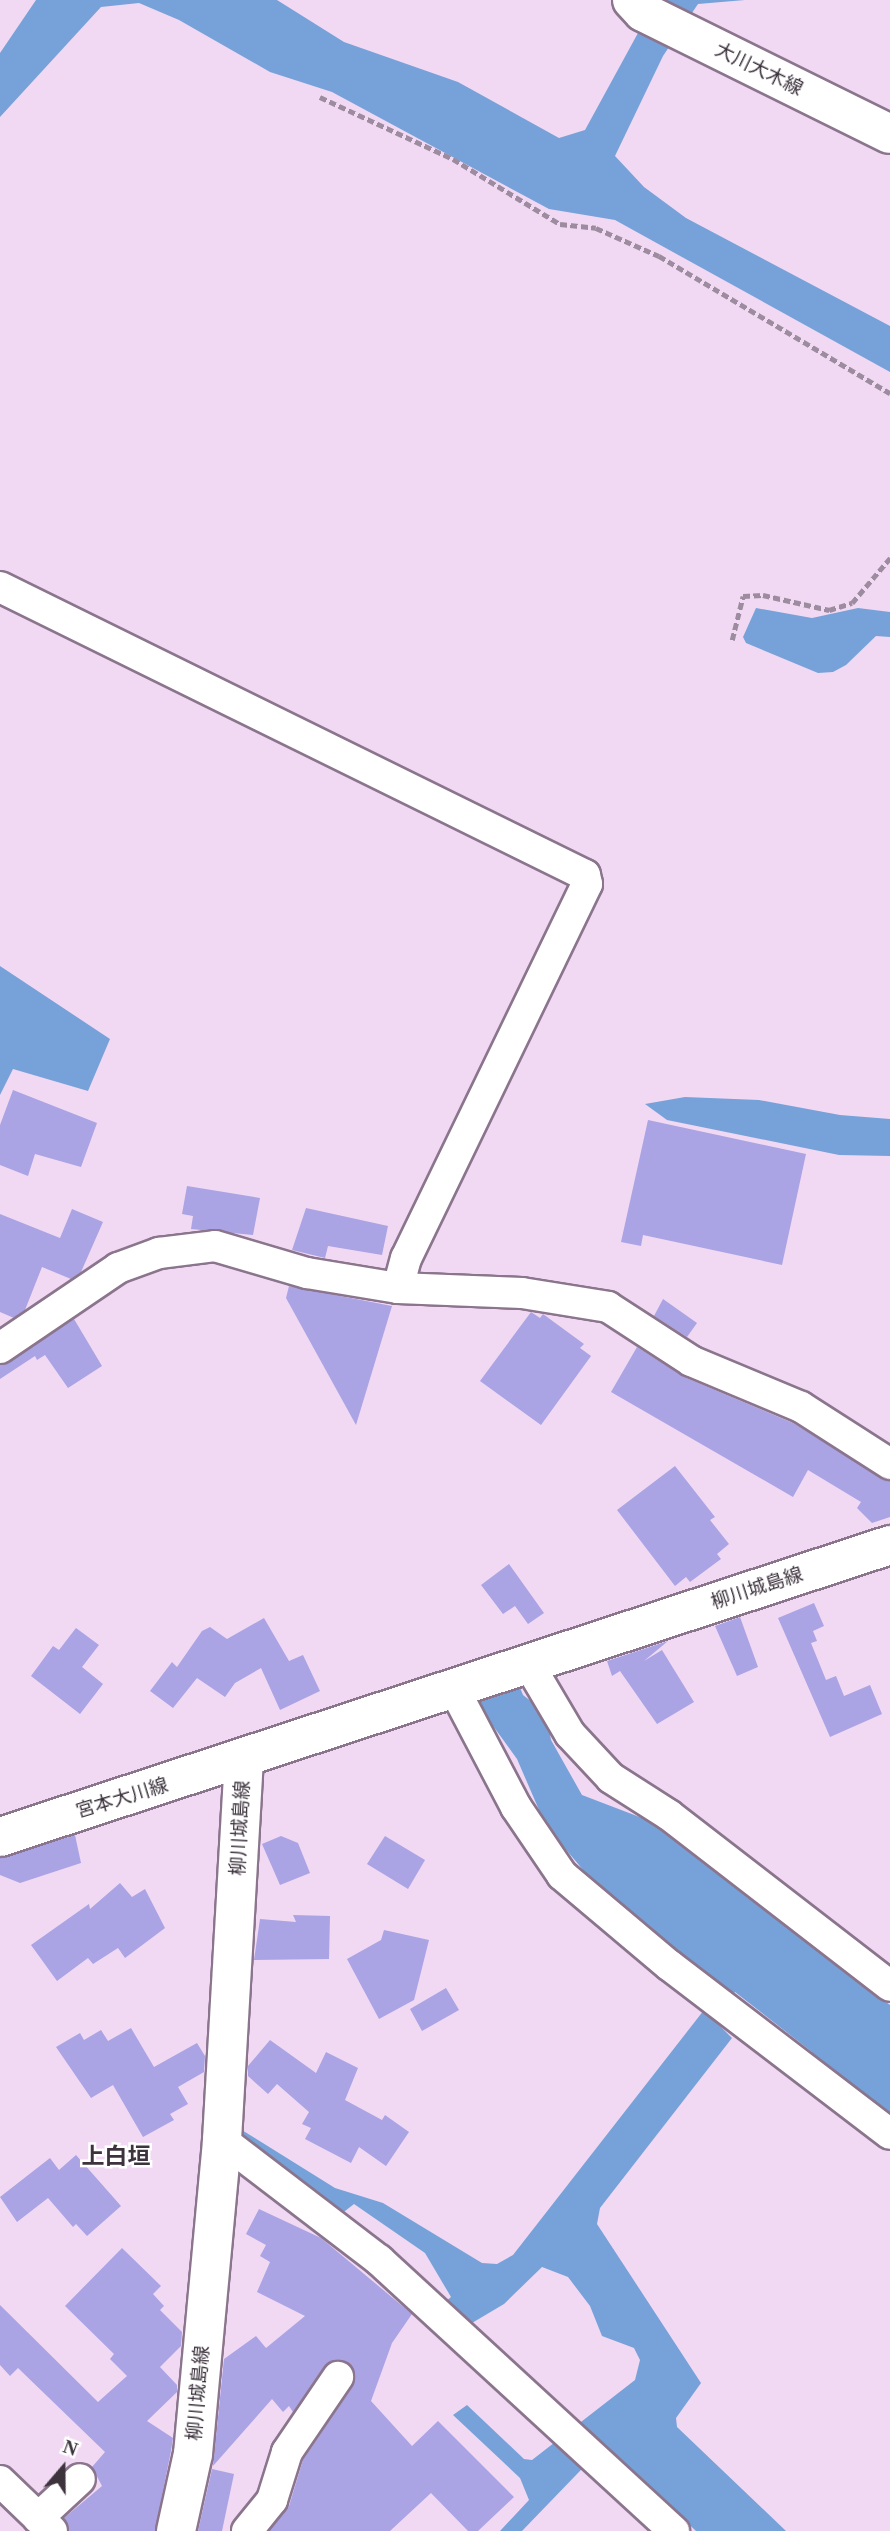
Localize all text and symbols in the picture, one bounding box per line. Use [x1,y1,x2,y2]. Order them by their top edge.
street label: 大川大木線 [711,38,807,100]
street label: 柳川城島線 [708,1562,806,1614]
street label: 宮本大川線 [73,1773,171,1823]
street label: 柳川城島線 [226,1780,254,1876]
district label: 上白垣 [82,2143,150,2171]
street label: 柳川城島線 [183,2345,213,2441]
north arrow [28,2433,98,2503]
text: N [60,2436,80,2460]

